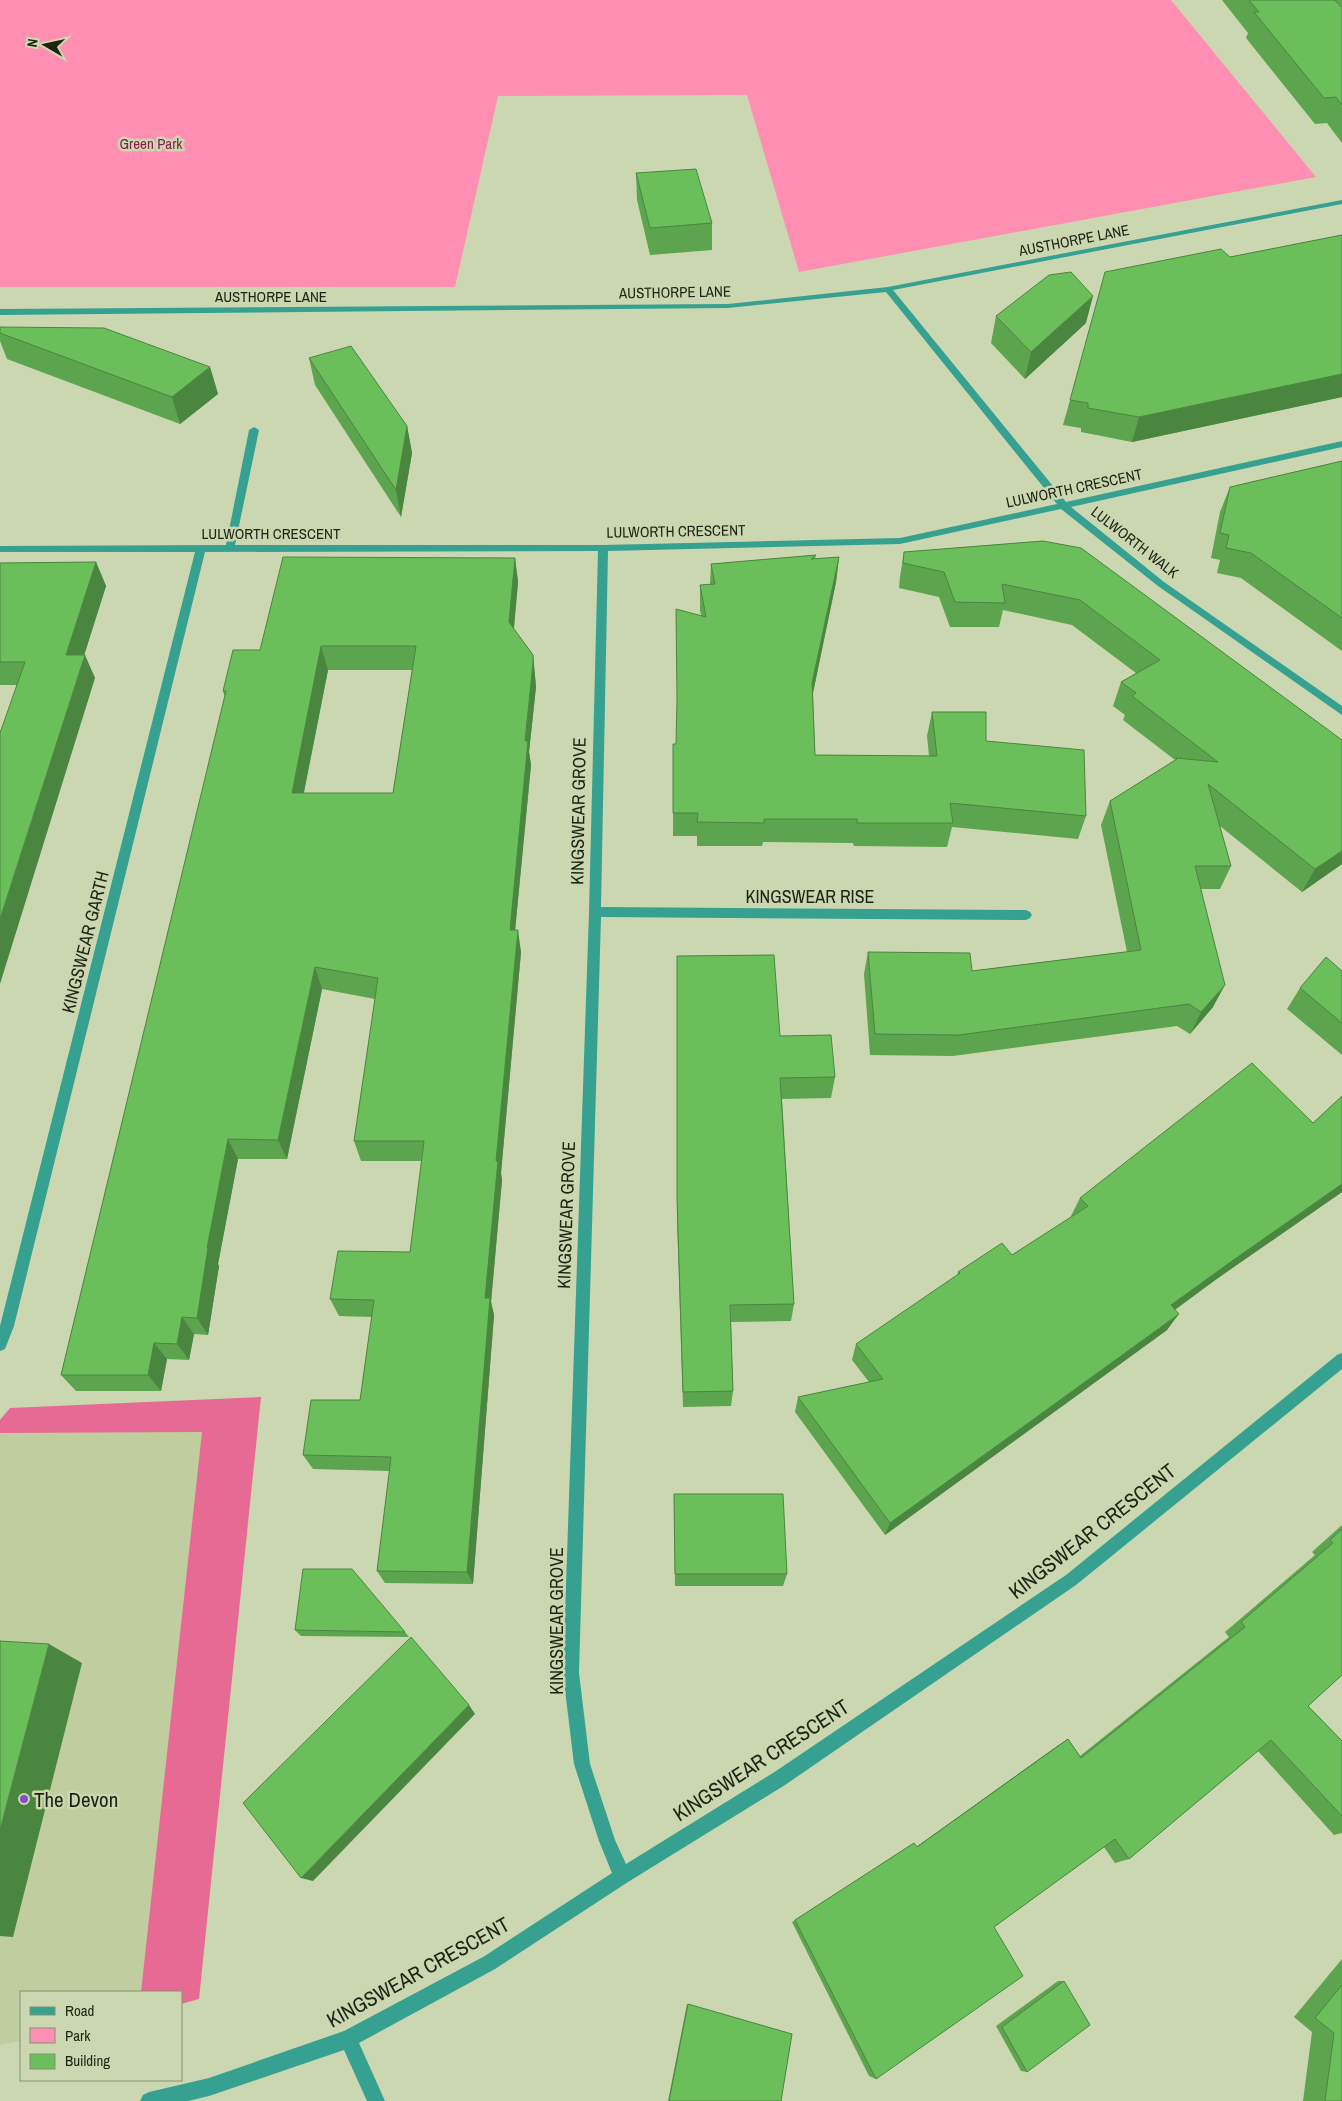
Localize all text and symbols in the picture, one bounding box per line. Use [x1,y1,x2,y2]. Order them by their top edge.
north arrow [20,20,70,70]
text: N [23,37,42,48]
park label: Green Park [120,133,183,154]
street label: AUSTHORPE LANE [1016,219,1131,261]
street label: AUSTHORPE LANE [618,281,731,303]
street label: AUSTHORPE LANE [214,286,327,307]
street label: LULWORTH CRESCENT [1004,463,1145,513]
street label: LULWORTH WALK [1087,501,1184,583]
street label: LULWORTH CRESCENT [606,519,746,543]
street label: LULWORTH CRESCENT [202,523,341,544]
street label: KINGSWEAR GROVE [564,737,592,885]
street label: KINGSWEAR GARTH [55,868,115,1016]
street label: KINGSWEAR RISE [746,884,874,909]
street label: KINGSWEAR GROVE [551,1141,581,1289]
street label: KINGSWEAR CRESCENT [1002,1456,1182,1605]
street label: KINGSWEAR GROVE [544,1547,569,1695]
street label: KINGSWEAR CRESCENT [667,1692,855,1828]
place label: The Devon [34,1785,118,1814]
marker: The Devon [18,1793,30,1805]
street label: KINGSWEAR CRESCENT [321,1909,515,2034]
legend [20,1991,182,2081]
text: Road [65,2000,94,2021]
text: Park [65,2025,91,2046]
text: Building [65,2050,110,2071]

